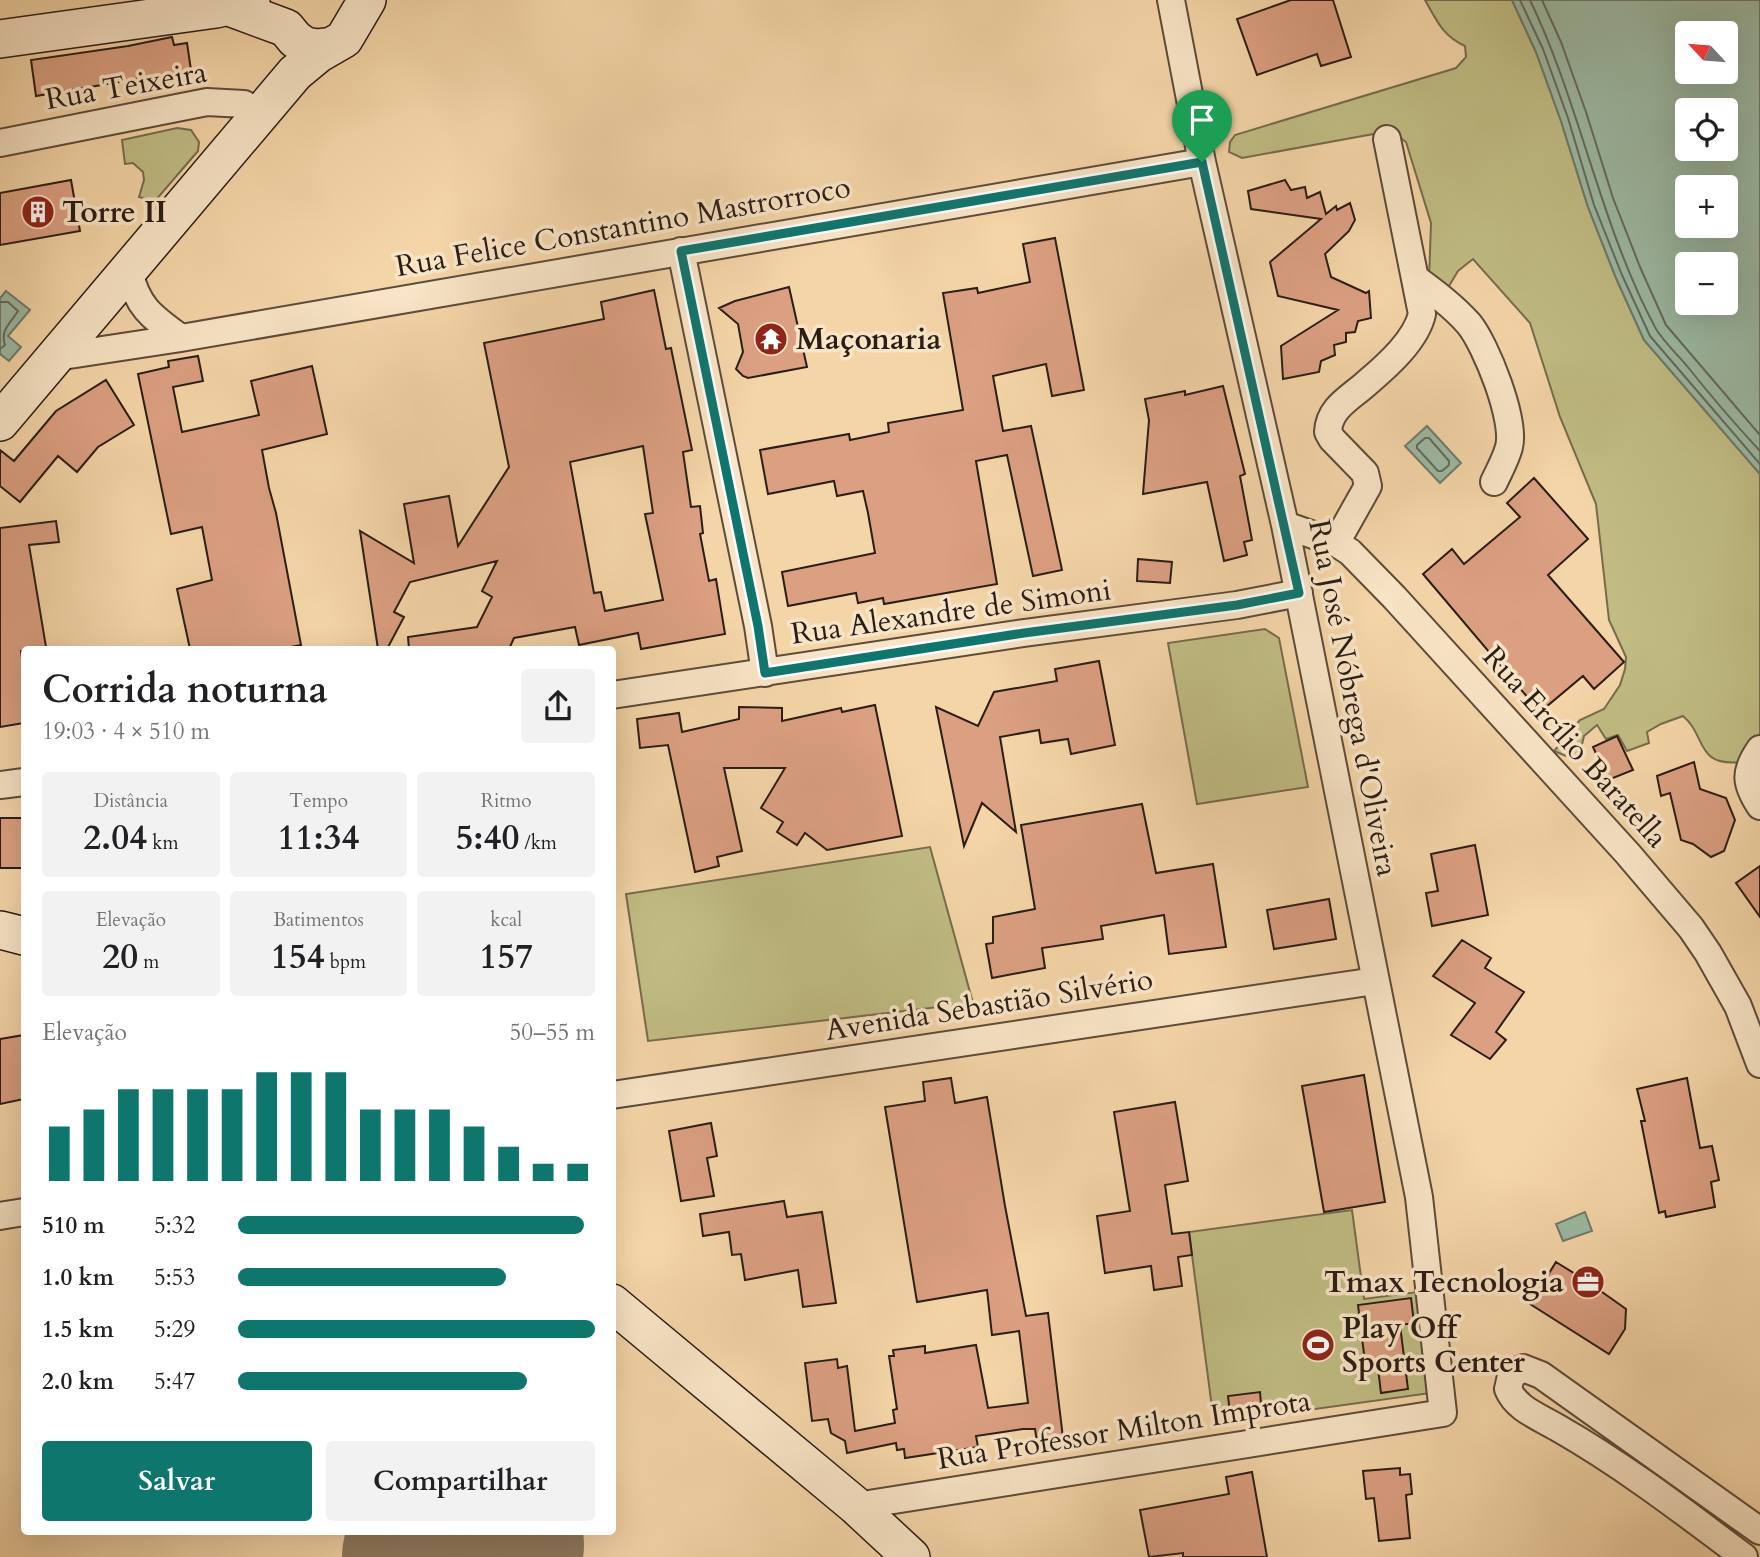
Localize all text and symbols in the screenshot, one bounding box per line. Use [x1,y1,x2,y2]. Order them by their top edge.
north arrow [1675,21,1738,84]
map controls [1675,21,1738,315]
street label: Rua Teixeira [42,52,210,120]
pin [1172,90,1232,162]
button: locate [1675,98,1738,161]
icon: arrive [1183,101,1221,139]
street label: Rua Felice Constantino Mastrorroco [392,167,854,287]
button: + [1675,175,1738,238]
place label: Torre II [62,192,167,233]
building icon: Torre II [19,193,57,231]
button: − [1675,252,1738,315]
place label: Maçonaria [796,319,941,360]
temple icon: Maçonaria [752,320,790,358]
street label: Rua José Nóbrega d'Oliveira [1298,516,1408,880]
street label: Rua Alexandre de Simoni [788,569,1114,655]
street label: Rua Ercílio Baratella [1473,637,1677,857]
text: Corrida noturna [42,664,328,716]
button: share [521,669,595,743]
text: 19:03 · 4 × 510 m [42,716,210,747]
text: Distância [94,788,168,814]
text: Tempo [289,788,348,814]
text: Ritmo [481,788,532,814]
text: 2.04 [83,814,147,862]
text: 11:34 [278,814,359,862]
text: 5:40 [455,814,519,862]
text: km [147,830,178,856]
text: /km [519,830,557,856]
text: Elevação [96,907,166,933]
text: Batimentos [273,907,364,933]
text: kcal [490,907,522,933]
text: 20 [102,933,138,981]
text: 154 [271,933,325,981]
text: 157 [479,933,533,981]
text: m [138,949,159,975]
text: bpm [325,949,366,975]
street label: Avenida Sebastião Silvério [822,959,1156,1051]
text: Elevação [42,1017,127,1048]
text: 50–55 m [510,1017,595,1048]
text: 510 m [42,1210,105,1241]
text: 5:32 [154,1210,195,1241]
text: 1.0 km [42,1262,114,1293]
text: 5:53 [154,1262,195,1293]
place label: Tmax Tecnologia [1324,1262,1564,1303]
office icon: Tmax Tecnologia [1569,1263,1607,1301]
place label: Play Off Sports Center [1342,1308,1526,1383]
text: 1.5 km [42,1314,114,1345]
text: 5:29 [154,1314,195,1345]
sports icon: Play Off Sports Center [1299,1326,1337,1364]
text: 2.0 km [42,1366,114,1397]
text: 5:47 [154,1366,195,1397]
street label: Rua Professor Milton Improta [934,1380,1314,1480]
button: Salvar [42,1441,312,1521]
button: Compartilhar [326,1441,595,1521]

